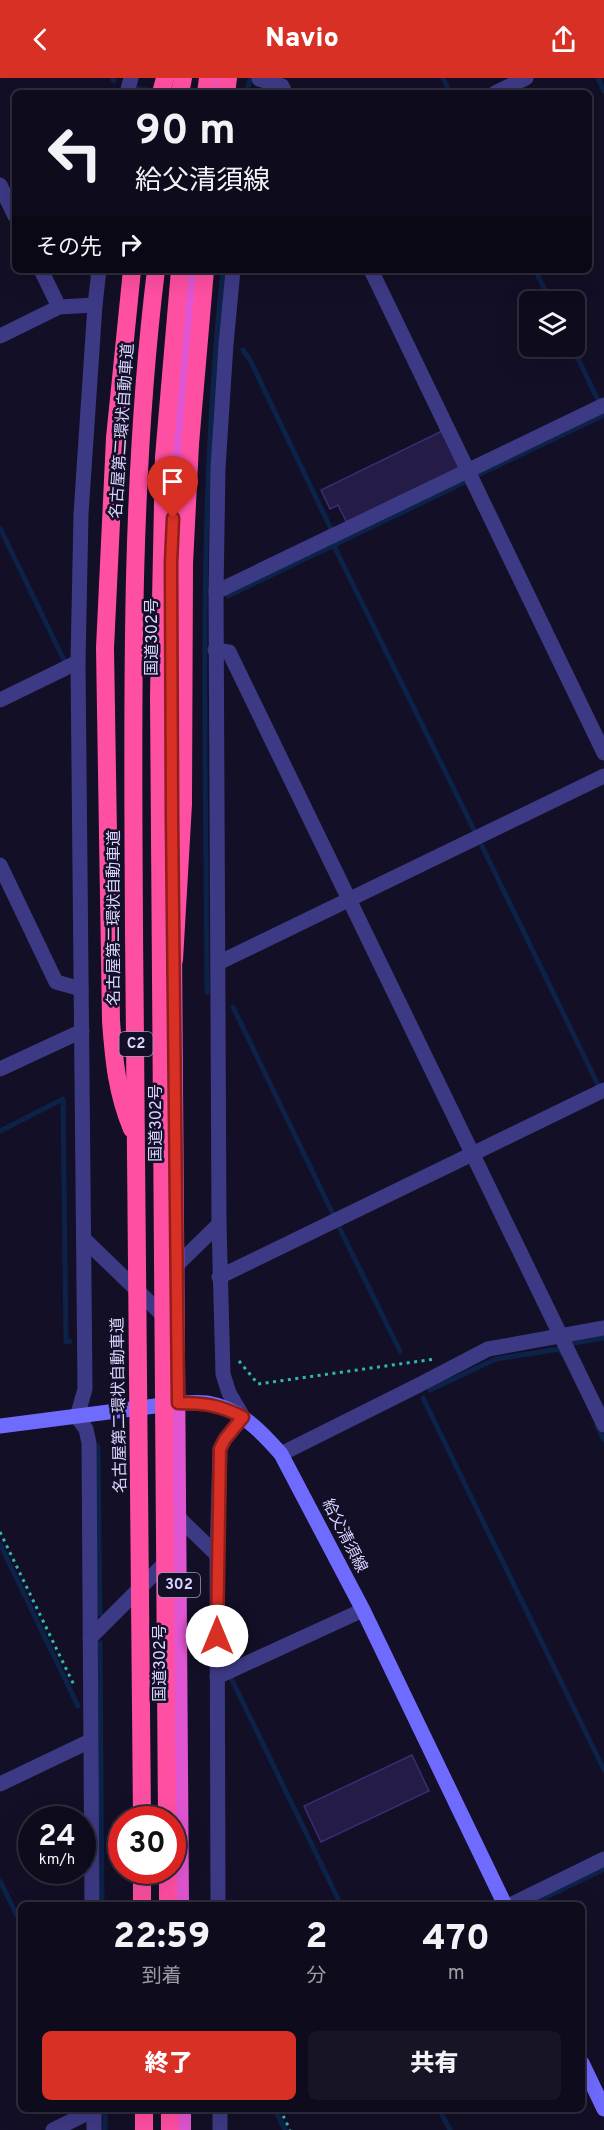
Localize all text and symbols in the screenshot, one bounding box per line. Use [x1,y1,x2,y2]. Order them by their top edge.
text: Navio [265,22,339,56]
icon: back [24,23,57,56]
icon: share [547,23,580,56]
text: 90 m [135,106,236,159]
icon: left [36,114,114,192]
text: 給父清須線 [135,165,270,199]
icon: right [114,228,147,261]
text: その先 [36,235,102,262]
map controls [519,291,585,357]
button: layers [519,291,585,357]
street label: 名古屋第二環状自動車道 [107,343,139,519]
pin [147,456,198,518]
icon: arrive [156,465,189,498]
street label: 国道302号 [143,598,163,676]
street label: 名古屋第二環状自動車道 [105,830,125,1006]
road number: C2 [120,1032,152,1056]
street label: 国道302号 [147,1084,167,1162]
street label: 名古屋第二環状自動車道 [108,1317,132,1493]
street label: 給父清須線 [317,1496,371,1576]
road number: 302 [158,1573,200,1597]
position arrow [185,1604,249,1668]
street label: 国道302号 [151,1624,171,1702]
speed limit sign: 30 [108,1806,186,1884]
text: 24 [38,1819,76,1856]
text: km/h [39,1851,75,1870]
text: 22:59 [113,1915,210,1961]
text: 2 [305,1915,327,1961]
text: 470 [423,1917,490,1963]
text: m [448,1961,465,1987]
text: 到着 [142,1964,182,1990]
text: 分 [306,1964,326,1990]
button: 終了 [42,2031,296,2100]
button: 共有 [308,2031,561,2100]

